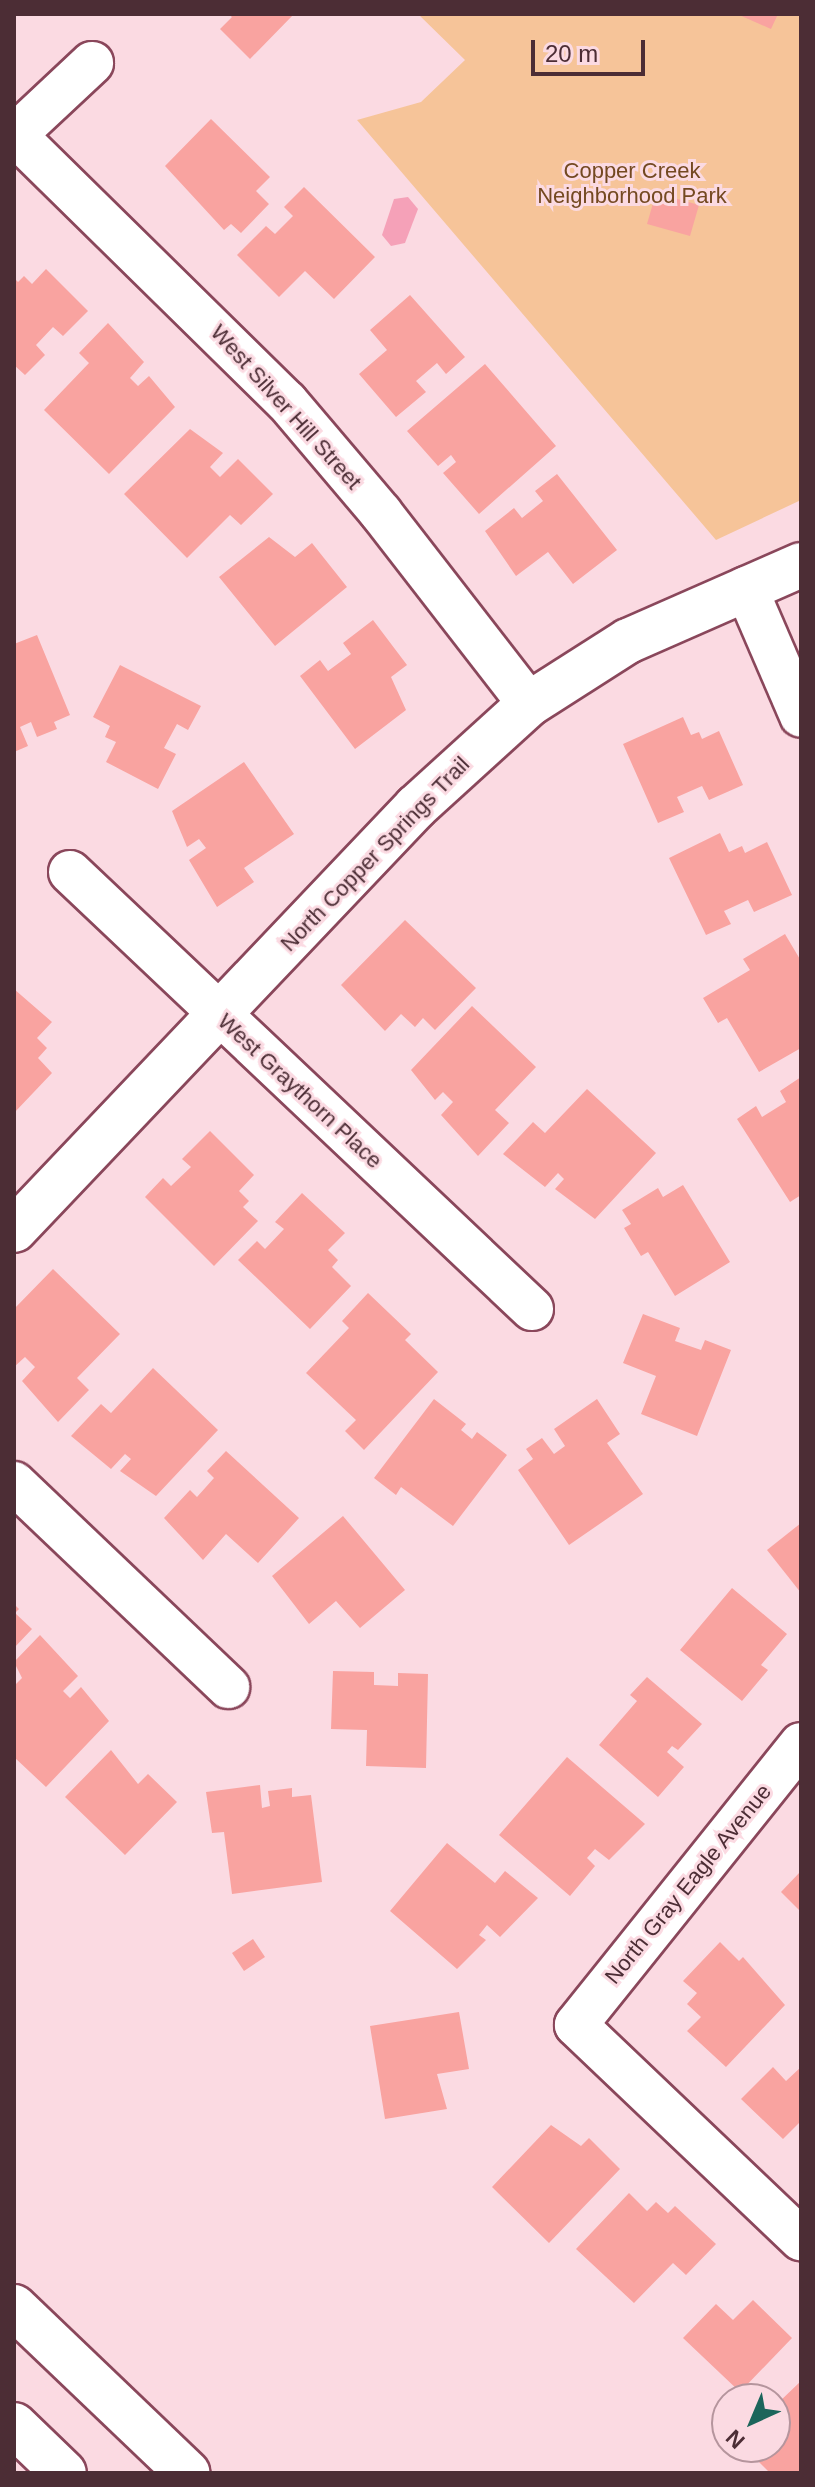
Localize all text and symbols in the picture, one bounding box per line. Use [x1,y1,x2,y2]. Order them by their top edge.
scale bar [535,24,649,74]
text: 20 m [545,40,598,67]
park label: Copper Creek Neighborhood Park [537,157,727,208]
street label: West Silver Hill Street [205,319,367,495]
street label: North Copper Springs Trail [275,751,475,957]
street label: West Graythorn Place [212,1008,388,1174]
street label: North Gray Eagle Avenue [599,1778,777,1990]
north arrow [711,2383,791,2463]
text: N [721,2425,750,2454]

